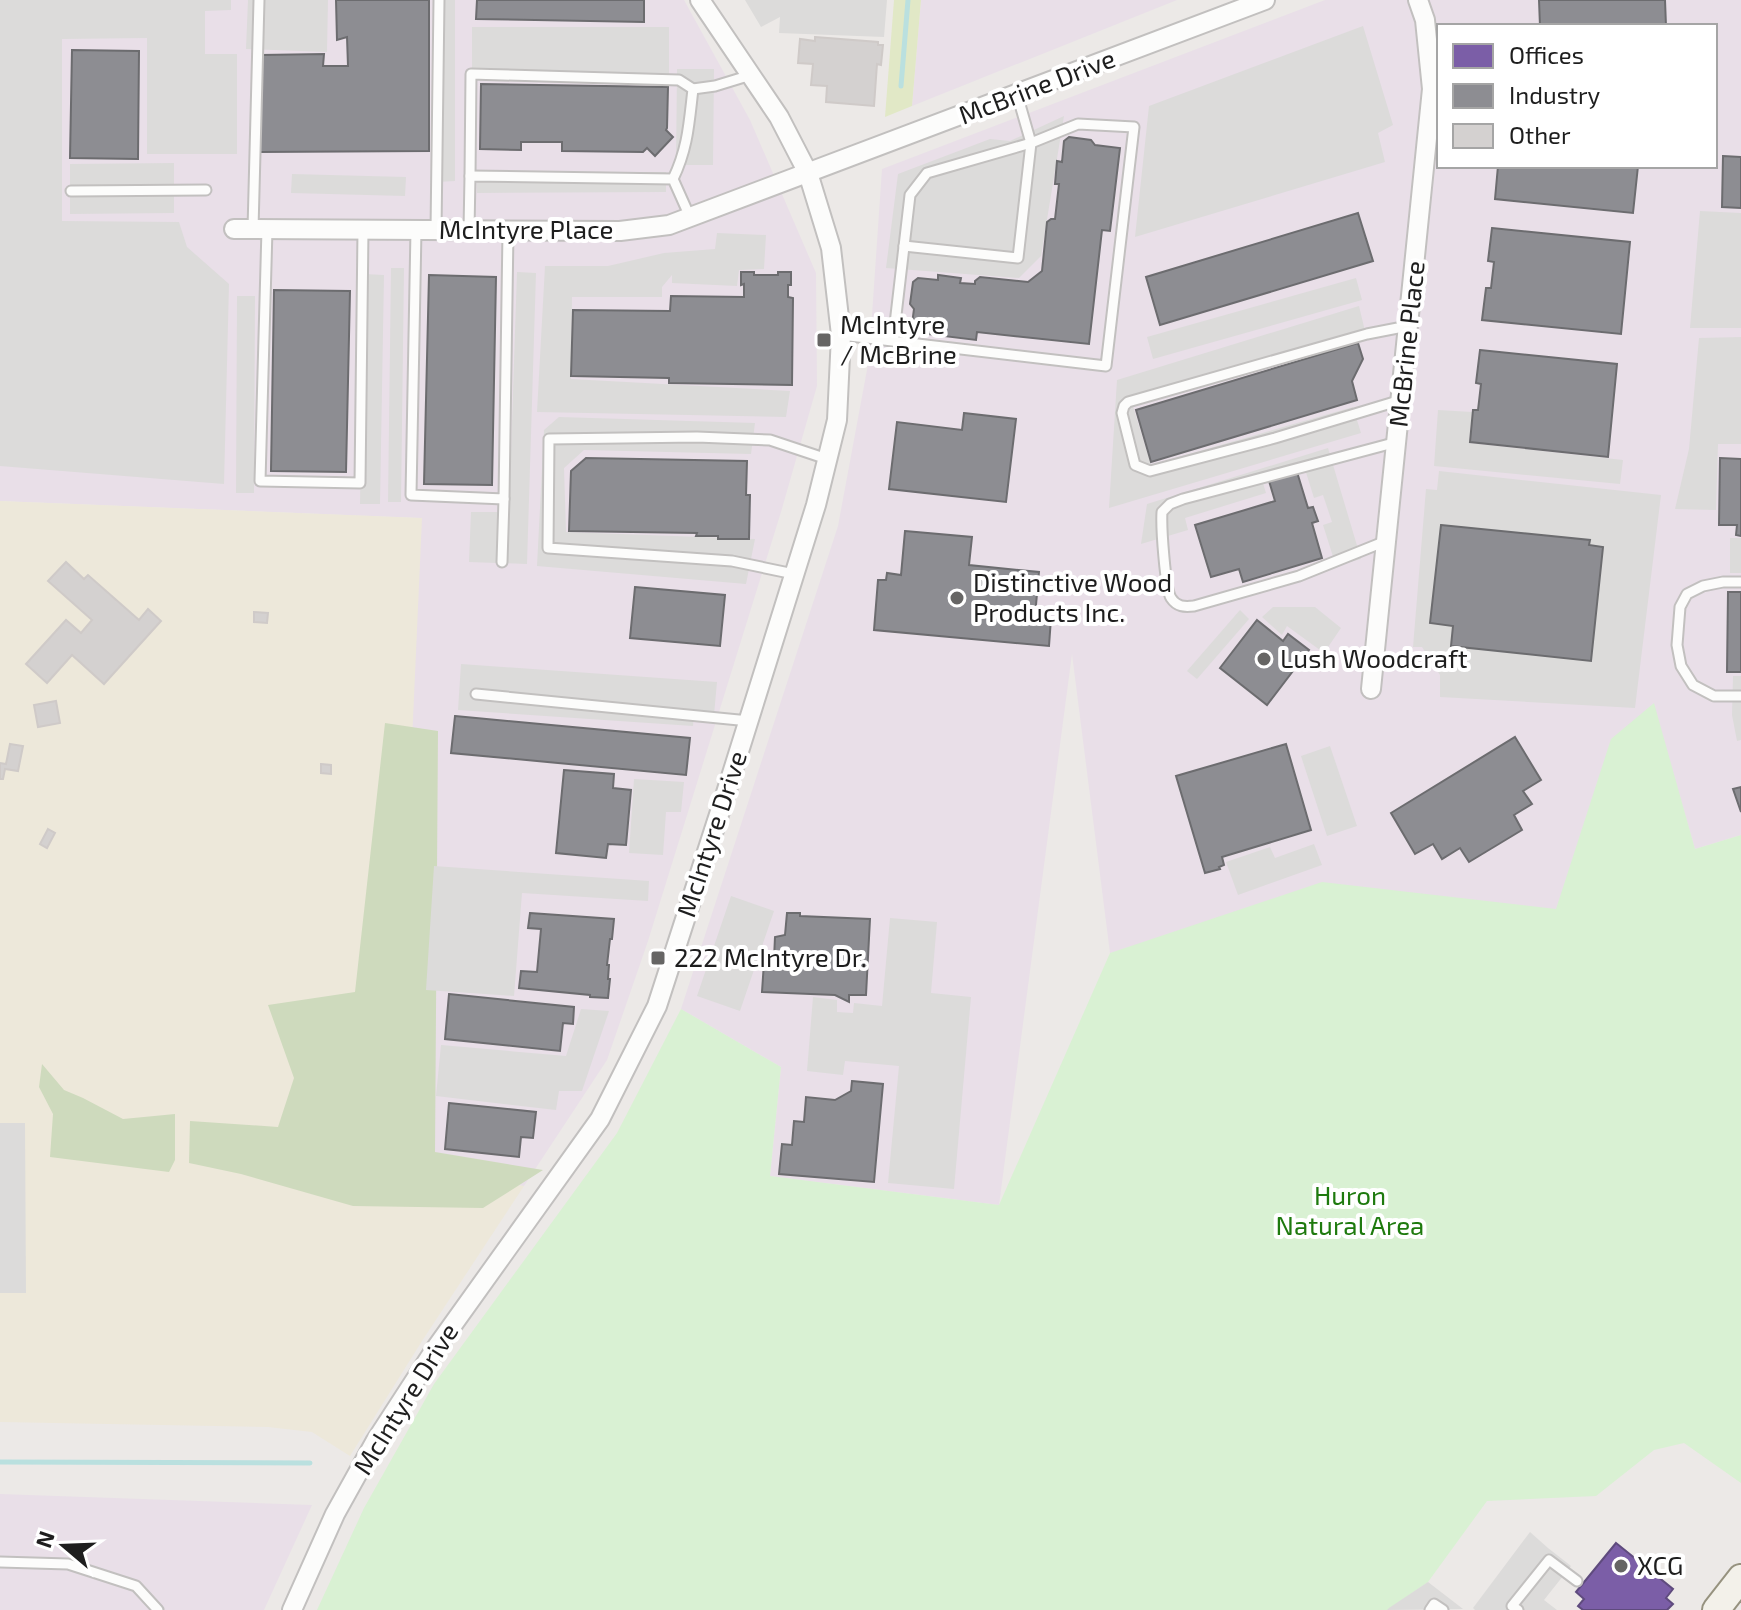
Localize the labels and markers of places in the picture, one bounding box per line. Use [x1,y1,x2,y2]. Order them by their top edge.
place label: McIntyre / McBrine [840,308,957,369]
marker: McIntyre / McBrine [815,331,833,349]
place label: Distinctive Wood Products Inc. [973,566,1172,627]
marker: Distinctive Wood Products Inc. [948,589,966,607]
place label: Lush Woodcraft [1280,642,1468,673]
marker: Lush Woodcraft [1255,650,1273,668]
place label: 222 McIntyre Dr. [674,941,867,972]
marker: 222 McIntyre Dr. [649,949,667,967]
place label: XCG [1637,1549,1683,1580]
marker: XCG [1612,1557,1630,1575]

